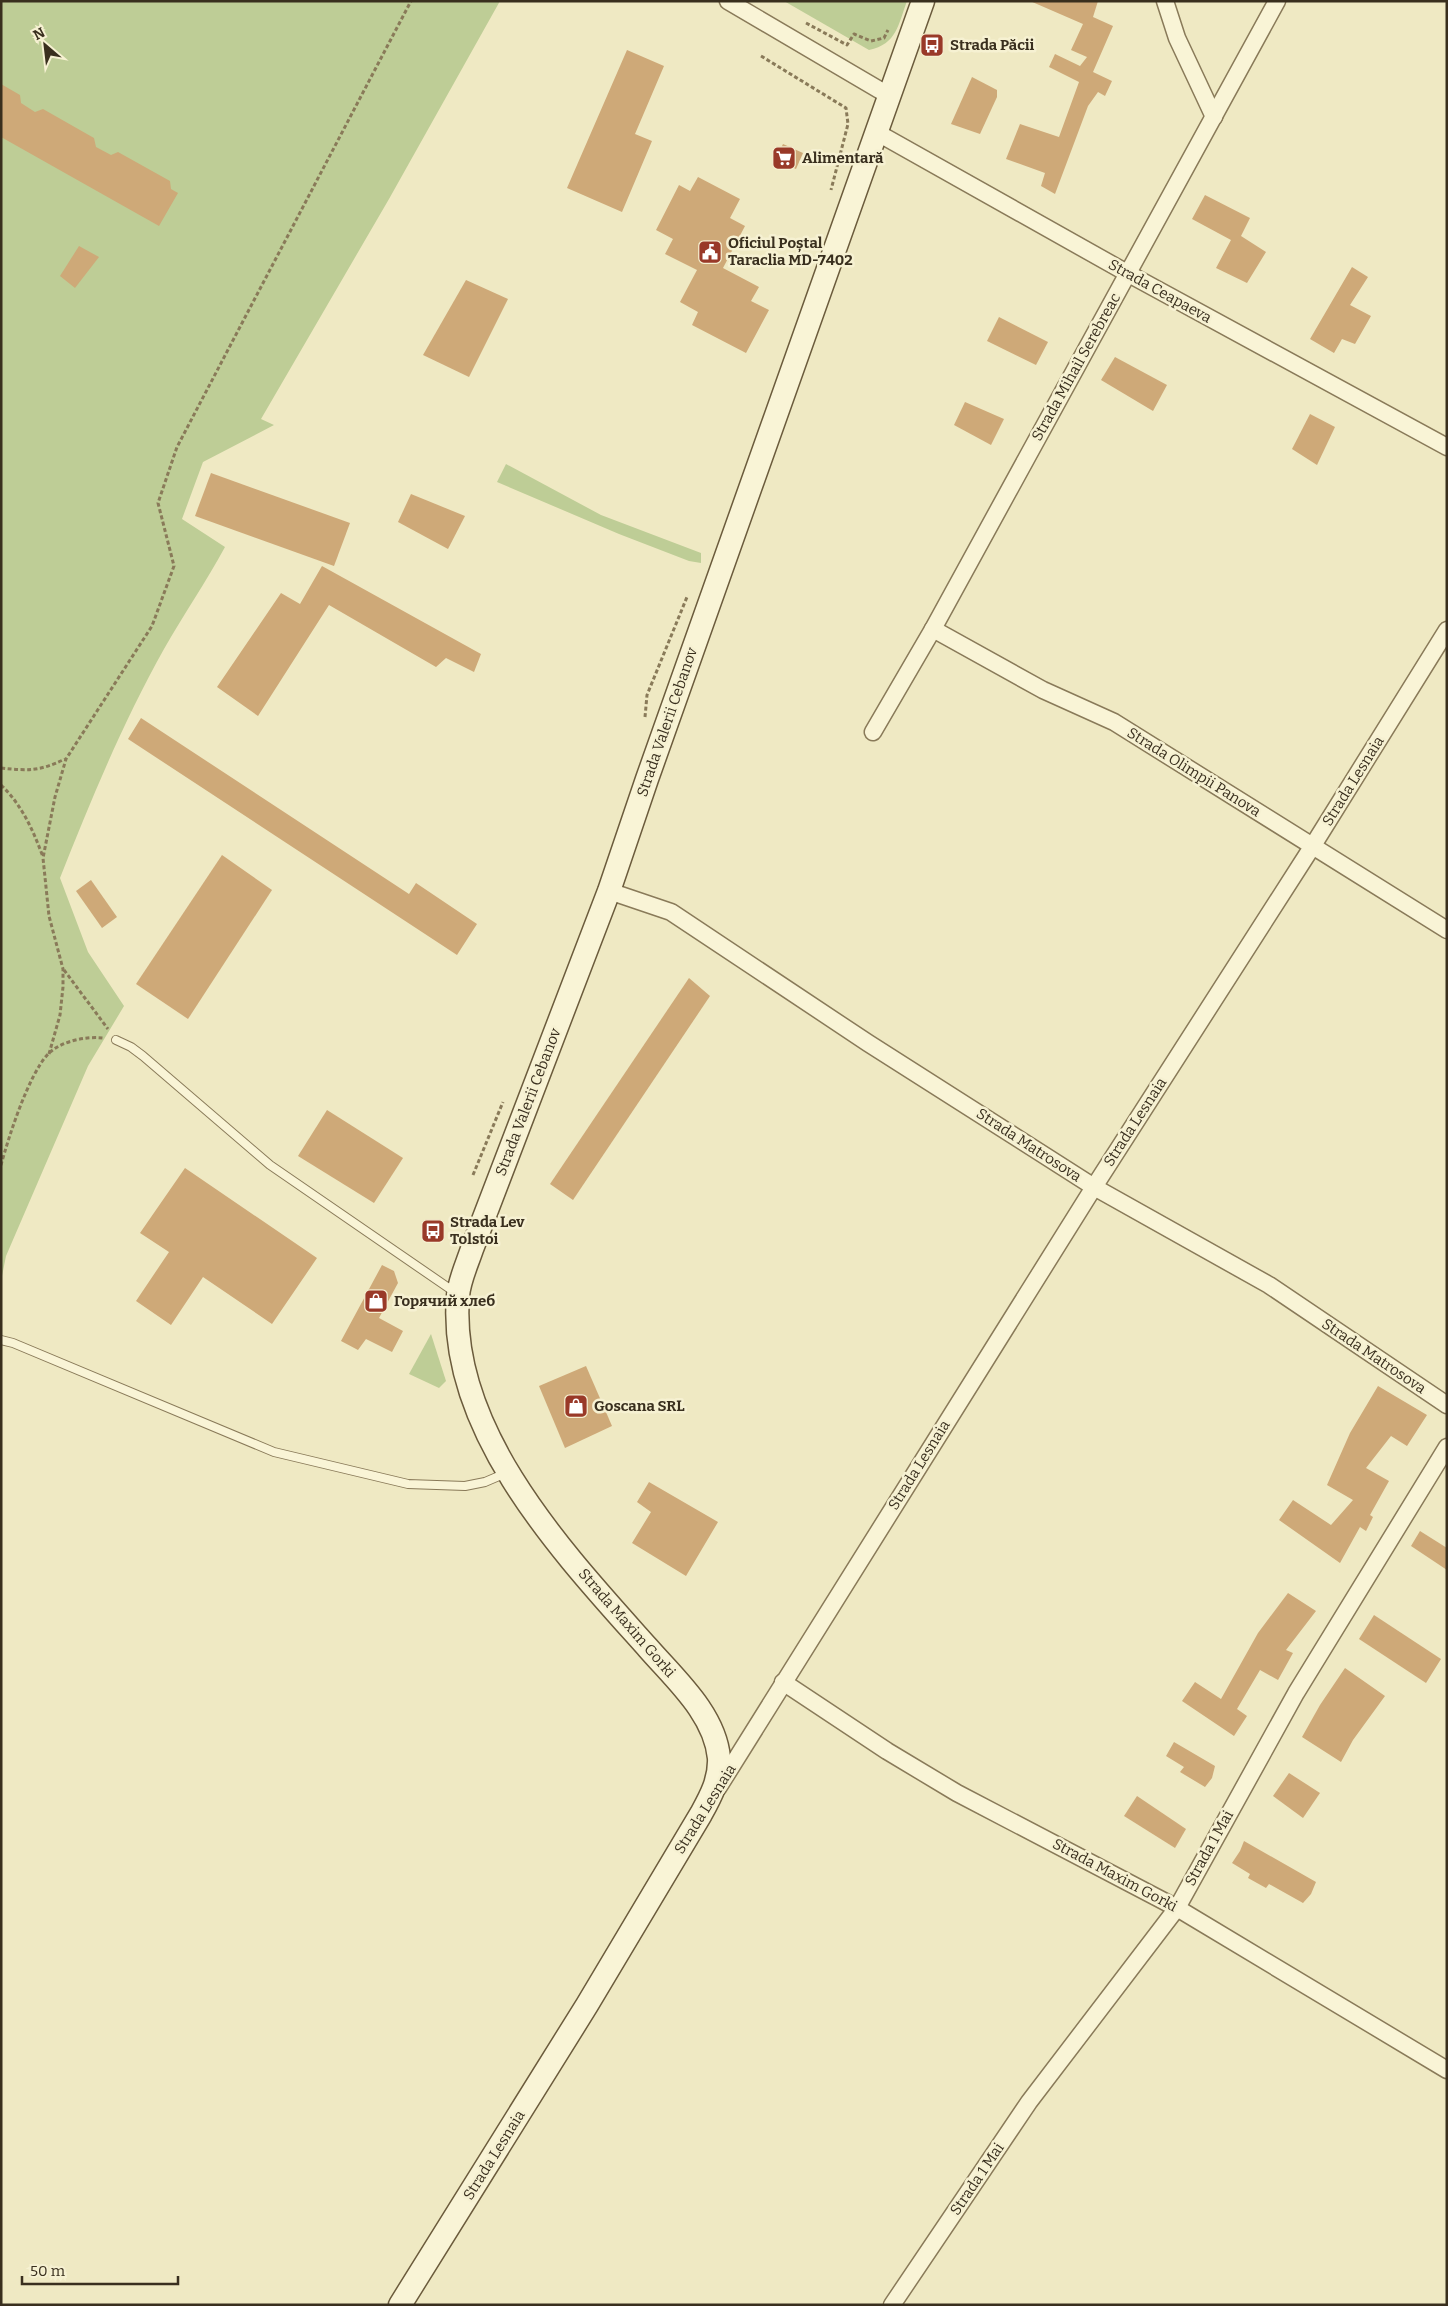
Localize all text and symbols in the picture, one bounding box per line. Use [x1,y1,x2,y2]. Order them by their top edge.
north arrow [20,20,70,70]
text: N [30,24,48,44]
bus stop icon: Strada Păcii [919,32,945,58]
place label: Strada Păcii [950,36,1035,54]
supermarket icon: Alimentară [771,145,797,171]
place label: Alimentară [802,149,884,167]
place label: Oficiul Poștal Taraclia MD-7402 [728,234,853,269]
public building icon: Oficiul Poștal Taraclia MD-7402 [697,239,723,265]
street label: Strada Ceapaeva [1105,255,1215,327]
street label: Strada Mihail Serebreac [1028,290,1124,444]
street label: Strada Valerii Cebanov [633,645,701,799]
street label: Strada Olimpii Panova [1124,724,1264,820]
street label: Strada Lesnaia [1318,733,1388,829]
street label: Strada Valerii Cebanov [491,1025,565,1178]
street label: Strada Lesnaia [1100,1074,1170,1170]
street label: Strada Matrosova [973,1104,1085,1186]
place label: Strada Lev Tolstoi [450,1213,525,1248]
bus stop icon: Strada Lev Tolstoi [420,1218,446,1244]
shop icon: Горячий хлеб [363,1288,389,1314]
place label: Горячий хлеб [394,1292,495,1310]
street label: Strada Matrosova [1319,1315,1429,1397]
shop icon: Goscana SRL [563,1393,589,1419]
place label: Goscana SRL [594,1397,685,1415]
street label: Strada Lesnaia [884,1417,954,1513]
street label: Strada Maxim Gorki [575,1565,680,1682]
street label: Strada Lesnaia [670,1761,740,1857]
street label: Strada 1 Mai [1181,1807,1237,1889]
street label: Strada Maxim Gorki [1050,1835,1181,1916]
street label: Strada Lesnaia [459,2107,529,2203]
street label: Strada 1 Mai [946,2139,1008,2219]
scale bar [22,2254,179,2286]
text: 50 m [30,2262,66,2280]

